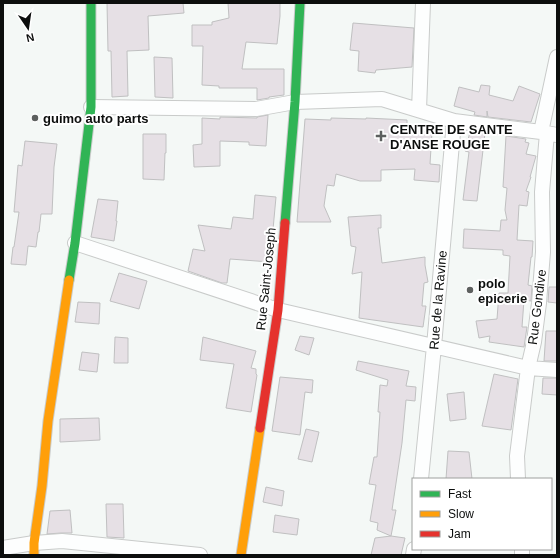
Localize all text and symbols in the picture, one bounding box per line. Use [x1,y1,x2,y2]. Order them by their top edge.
north arrow [8,8,48,48]
text: N [25,31,35,44]
place label: guimo auto parts [43,111,148,126]
marker: guimo auto parts [30,113,40,123]
place label: CENTRE DE SANTE D'ANSE ROUGE [390,122,513,152]
marker: CENTRE DE SANTE D'ANSE ROUGE [375,130,387,142]
street label: Rue Saint-Joseph [253,227,279,331]
street label: Rue de la Ravine [426,250,450,350]
street label: Rue Gondive [525,268,549,346]
place label: polo epicerie [478,276,527,306]
marker: polo epicerie [465,285,475,295]
legend [412,478,552,550]
text: Fast [448,487,472,501]
text: Slow [448,507,474,521]
text: Jam [448,527,471,541]

